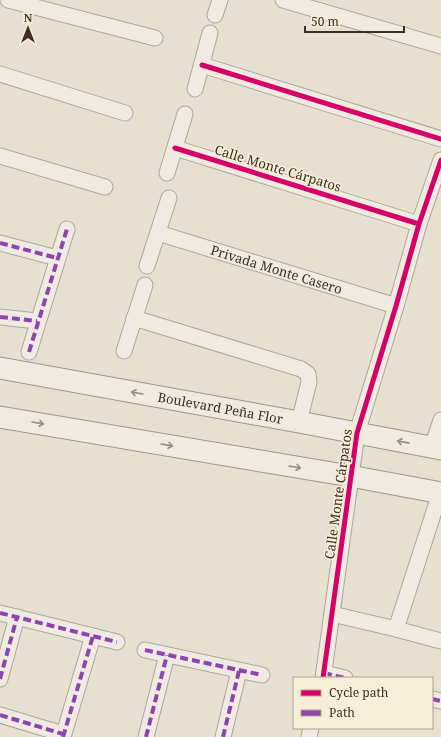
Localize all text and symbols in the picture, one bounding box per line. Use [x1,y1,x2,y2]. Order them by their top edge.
north arrow [8,8,48,48]
scale bar [305,8,404,34]
text: N [24,10,33,25]
text: 50 m [311,13,339,30]
street label: Calle Monte Cárpatos [213,140,344,196]
street label: Privada Monte Casero [209,241,344,298]
street label: Boulevard Peña Flor [156,388,284,428]
one-way arrow [131,389,144,397]
one-way arrow [32,420,45,428]
street label: Calle Monte Cárpatos [320,428,356,560]
one-way arrow [397,437,410,445]
one-way arrow [160,441,173,449]
one-way arrow [288,463,301,471]
legend [293,677,433,729]
text: Cycle path [329,684,389,701]
text: Path [329,704,355,721]

